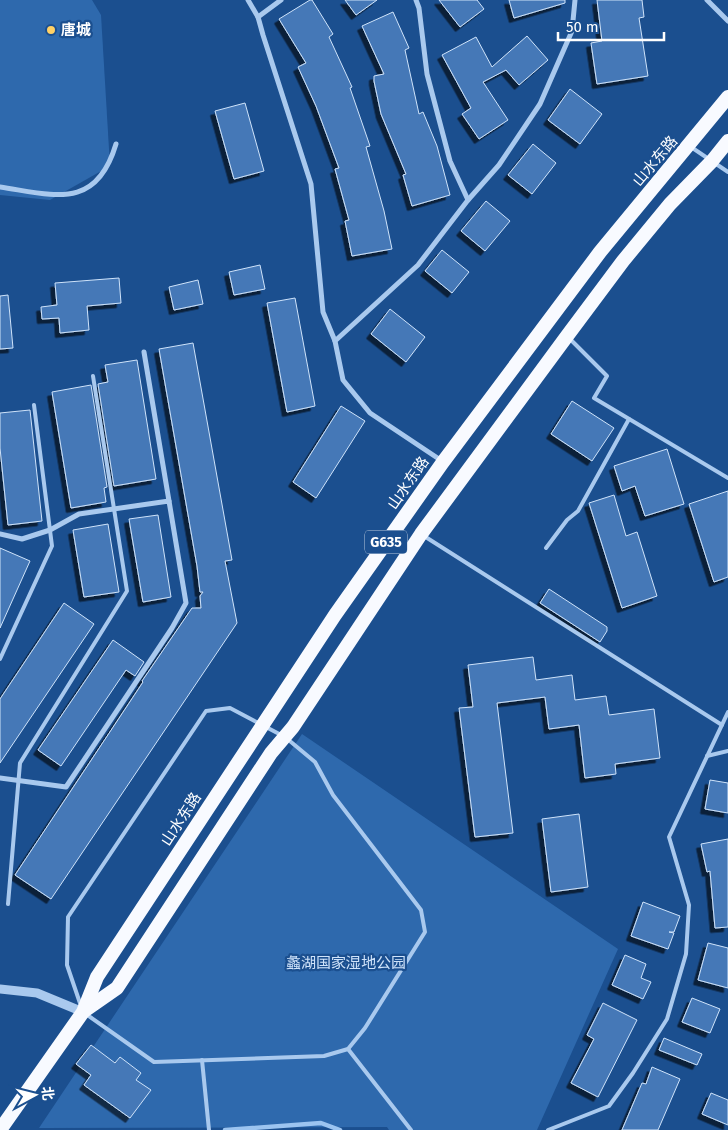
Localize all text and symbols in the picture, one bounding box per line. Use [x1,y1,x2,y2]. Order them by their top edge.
scale bar [558,10,664,42]
text: 50 m [566,18,599,36]
place label: 唐城 [61,21,91,39]
marker: 唐城 [45,24,57,36]
street label: 山水东路 [629,132,681,190]
street label: 山水东路 [383,453,433,513]
road number: G635 [365,530,407,554]
street label: 山水东路 [157,789,205,849]
park label: 蠡湖国家湿地公园 [286,954,406,972]
north arrow [10,1070,60,1120]
text: 北 [38,1085,57,1101]

